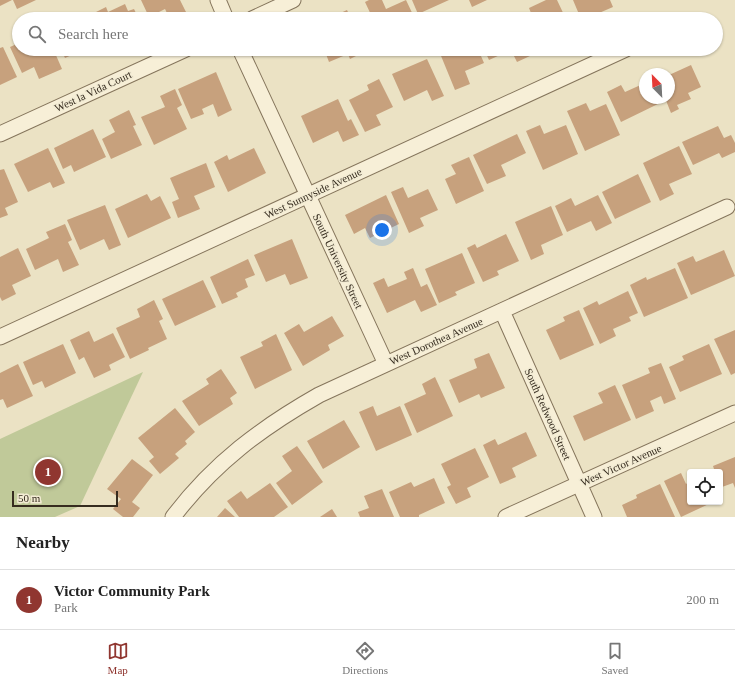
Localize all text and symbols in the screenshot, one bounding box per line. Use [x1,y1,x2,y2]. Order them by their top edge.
search box [12,12,723,56]
icon: search [26,23,48,45]
text: Search here [58,26,128,42]
street label: West la Vida Court [53,68,133,114]
north arrow [639,68,675,104]
street label: West Sunnyside Avenue [263,165,364,221]
street label: South University Street [311,212,365,310]
your location [372,220,392,240]
street label: West Dorothea Avenue [387,315,485,367]
street label: South Redwood Street [522,366,574,462]
street label: West Victor Avenue [579,442,663,488]
pin: 1 [35,457,61,487]
map controls [687,469,723,505]
button: locate [687,469,723,505]
scale bar [12,489,118,508]
text: 50 m [18,492,40,504]
text: Nearby [16,533,70,552]
text: Victor Community Park [54,583,210,599]
text: 1 [26,592,32,607]
text: 200 m [686,592,719,607]
text: Park [54,600,78,615]
tab: Map [107,640,129,676]
tab: Directions [342,640,388,676]
tab: Saved [601,640,628,676]

